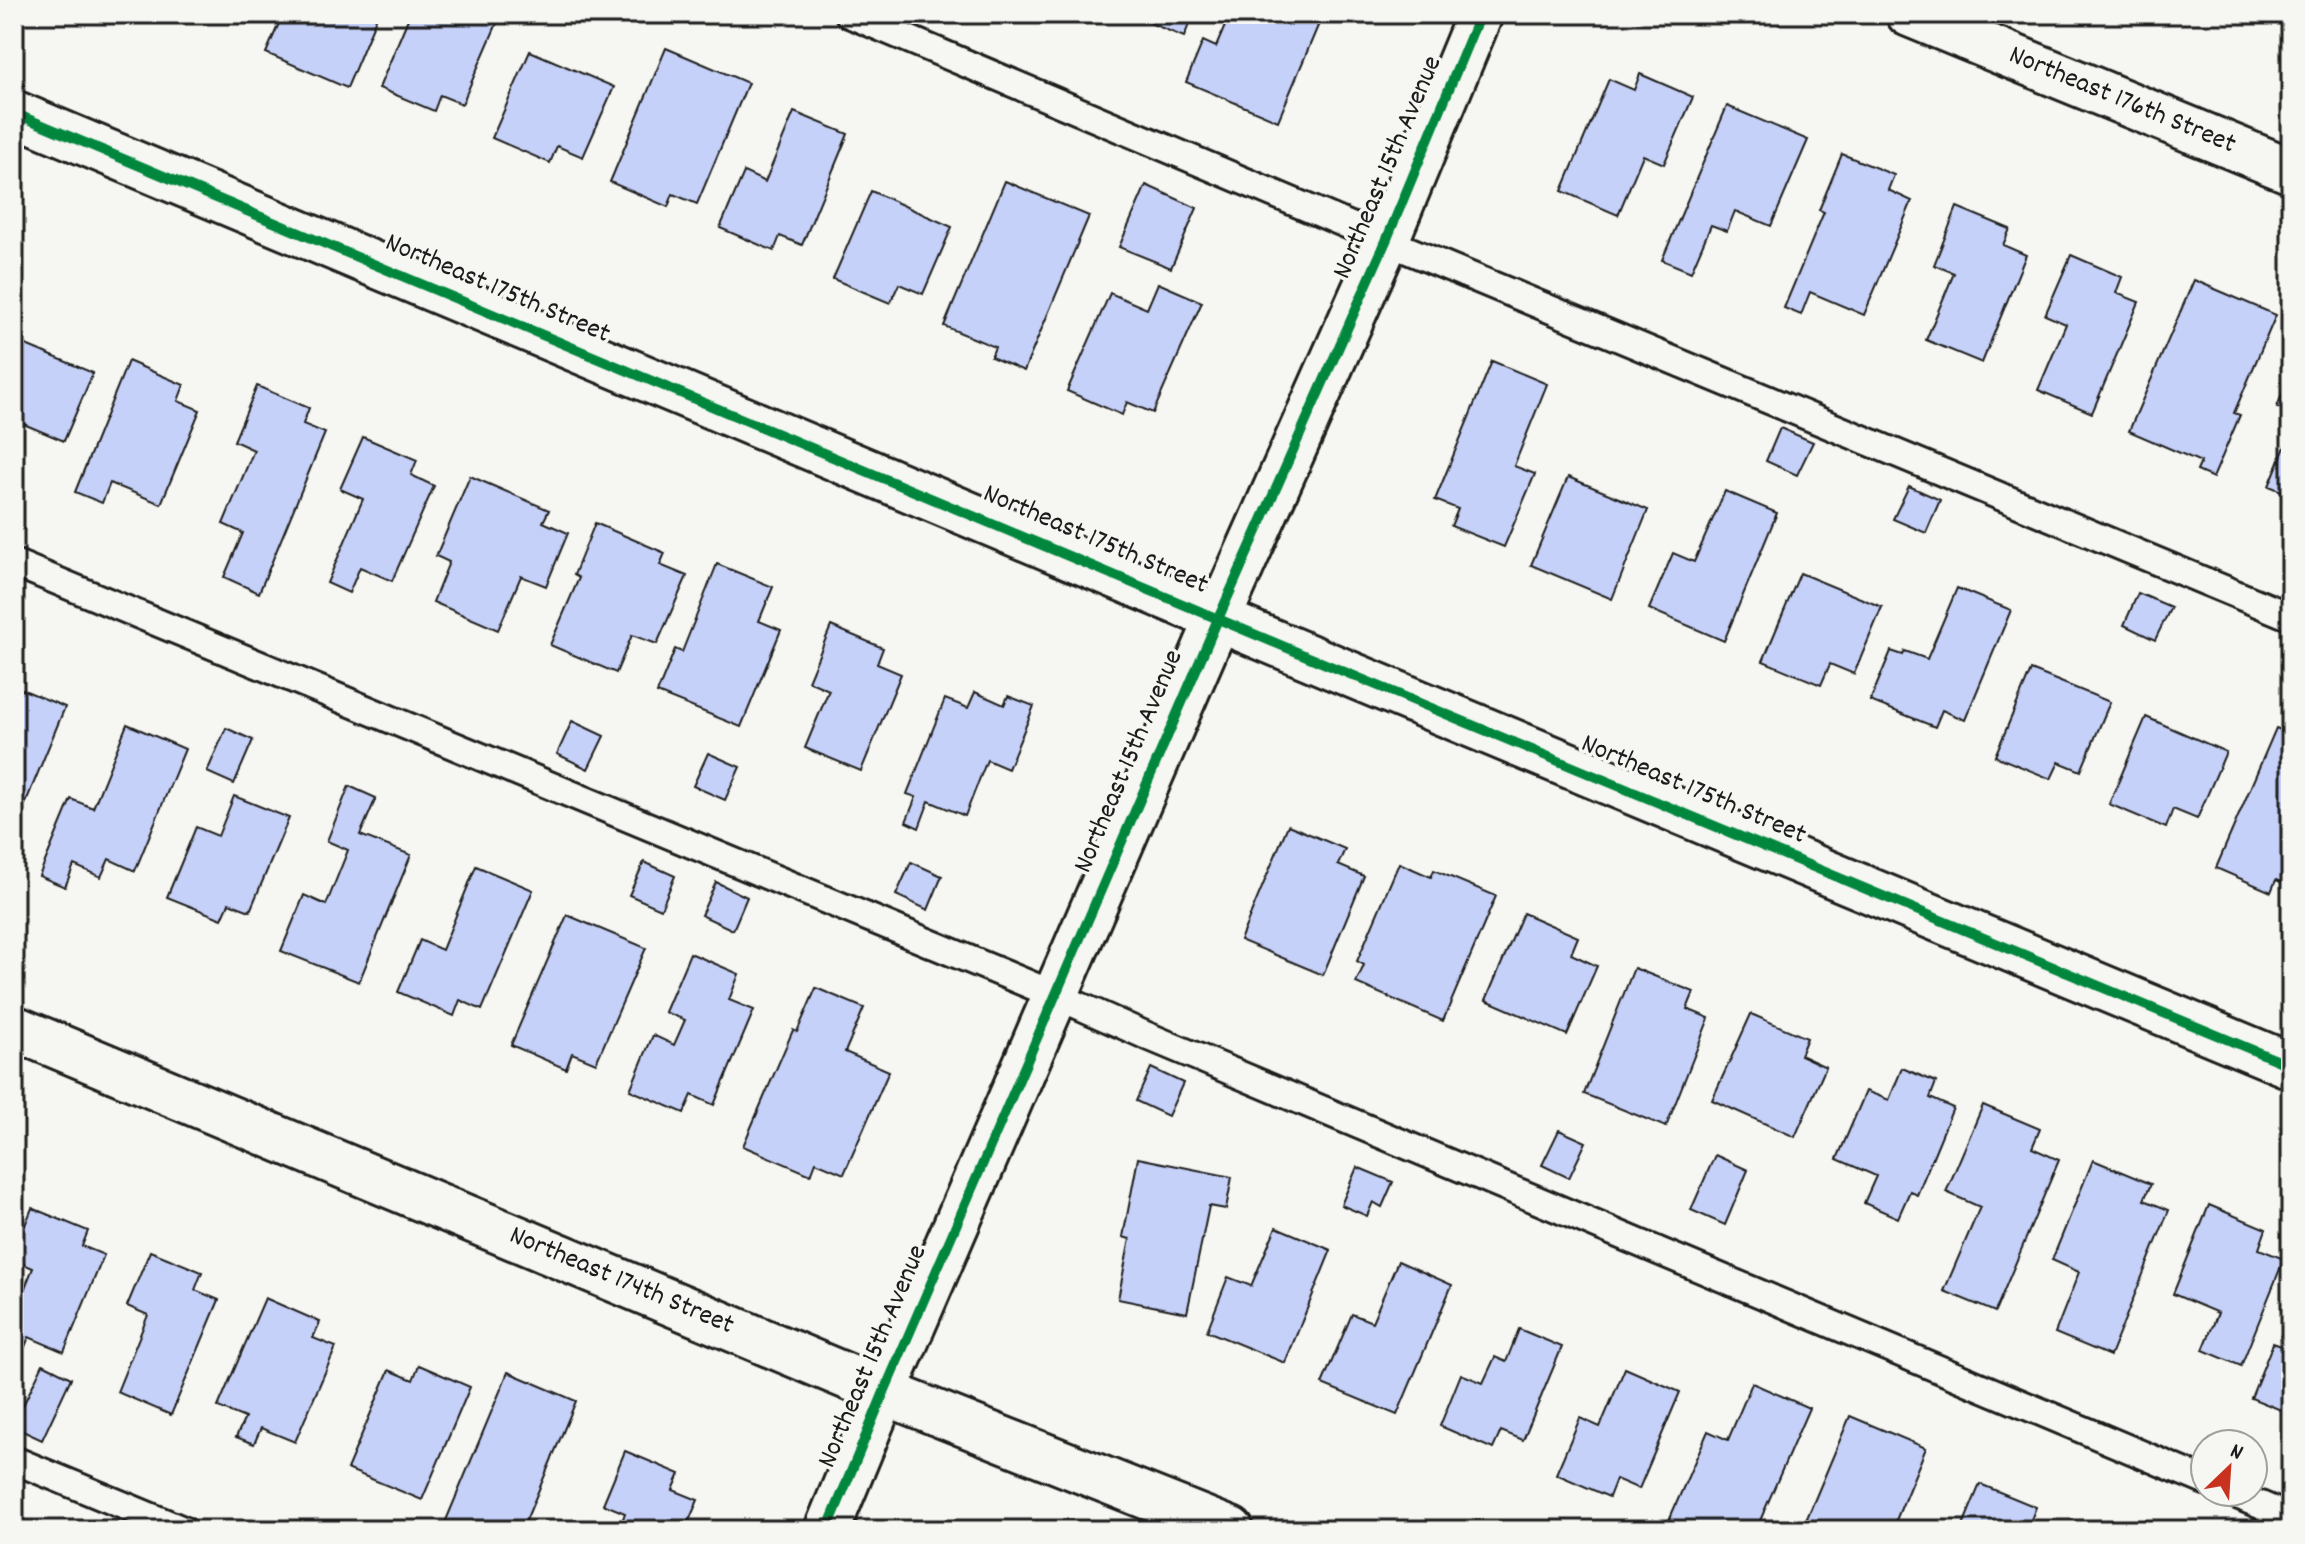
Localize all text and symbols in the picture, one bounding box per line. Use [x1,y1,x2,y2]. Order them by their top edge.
street label: Northeast 176th Street [2002,37,2241,166]
street label: Northeast 15th Avenue [1324,50,1454,286]
street label: Northeast 175th Street [378,224,616,356]
street label: Northeast 175th Street [976,475,1214,607]
street label: Northeast 15th Avenue [1065,644,1195,880]
street label: Northeast 175th Street [1574,725,1812,857]
street label: Northeast 174th Street [503,1217,739,1347]
street label: Northeast 15th Avenue [809,1239,939,1475]
north arrow [2189,1428,2269,1508]
text: N [2224,1437,2248,1469]

